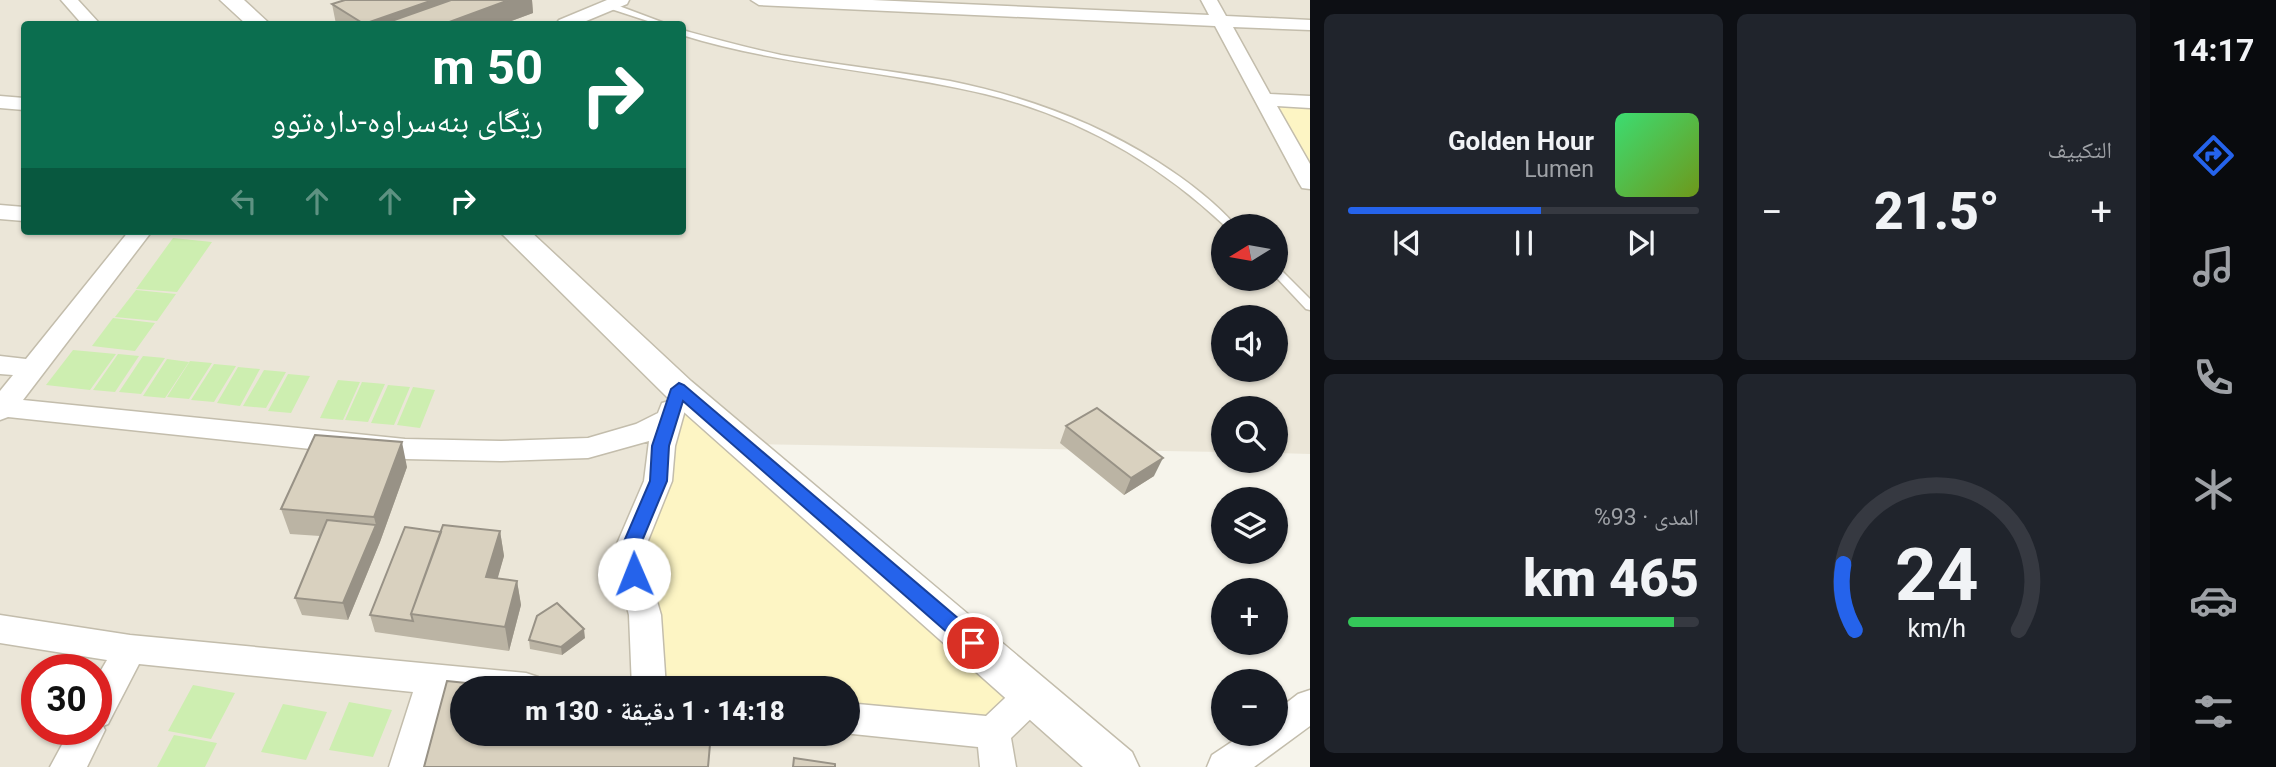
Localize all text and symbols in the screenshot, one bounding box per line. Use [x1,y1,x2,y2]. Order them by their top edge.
text: 14:17 [2172,31,2254,69]
text: 50 m [432,39,543,96]
icon: right [567,49,658,140]
text: رێگای بنەسراوە-دارەتوو [271,102,543,140]
text: Golden Hour [1448,126,1594,156]
icon: directions [2189,131,2238,180]
text: التكييف [2047,137,2112,164]
text: Lumen [1524,156,1594,183]
text: 21.5° [1874,181,2000,242]
icon: left [225,182,263,220]
icon: ahead [298,182,336,220]
icon: ahead [371,182,409,220]
icon: right [444,182,482,220]
text: − [1761,190,1783,234]
text: + [2090,190,2112,234]
north arrow [1211,214,1288,290]
map controls [1211,214,1288,746]
icon: previous [1388,224,1426,262]
icon: pause [1505,224,1543,262]
icon: next [1622,224,1660,262]
icon: music [2189,242,2238,291]
button: sound [1211,305,1288,382]
icon: phone [2189,353,2238,402]
button: search [1211,396,1288,473]
icon: climate [2189,465,2238,514]
button: layers [1211,487,1288,564]
text: المدى · 93% [1594,504,1699,531]
text: 24 [1895,532,1978,618]
position arrow [597,537,671,611]
text: 465 km [1523,548,1699,609]
icon: car [2189,576,2238,625]
button: + [1211,578,1288,655]
pin [943,613,1003,673]
text: km/h [1907,613,1966,642]
icon: arrive [954,624,992,662]
speed limit sign: 30 [21,654,112,745]
button: − [1211,669,1288,746]
icon: filters [2189,687,2238,736]
text: 14:18 · 1 دقيقة · 130 m [525,696,785,726]

